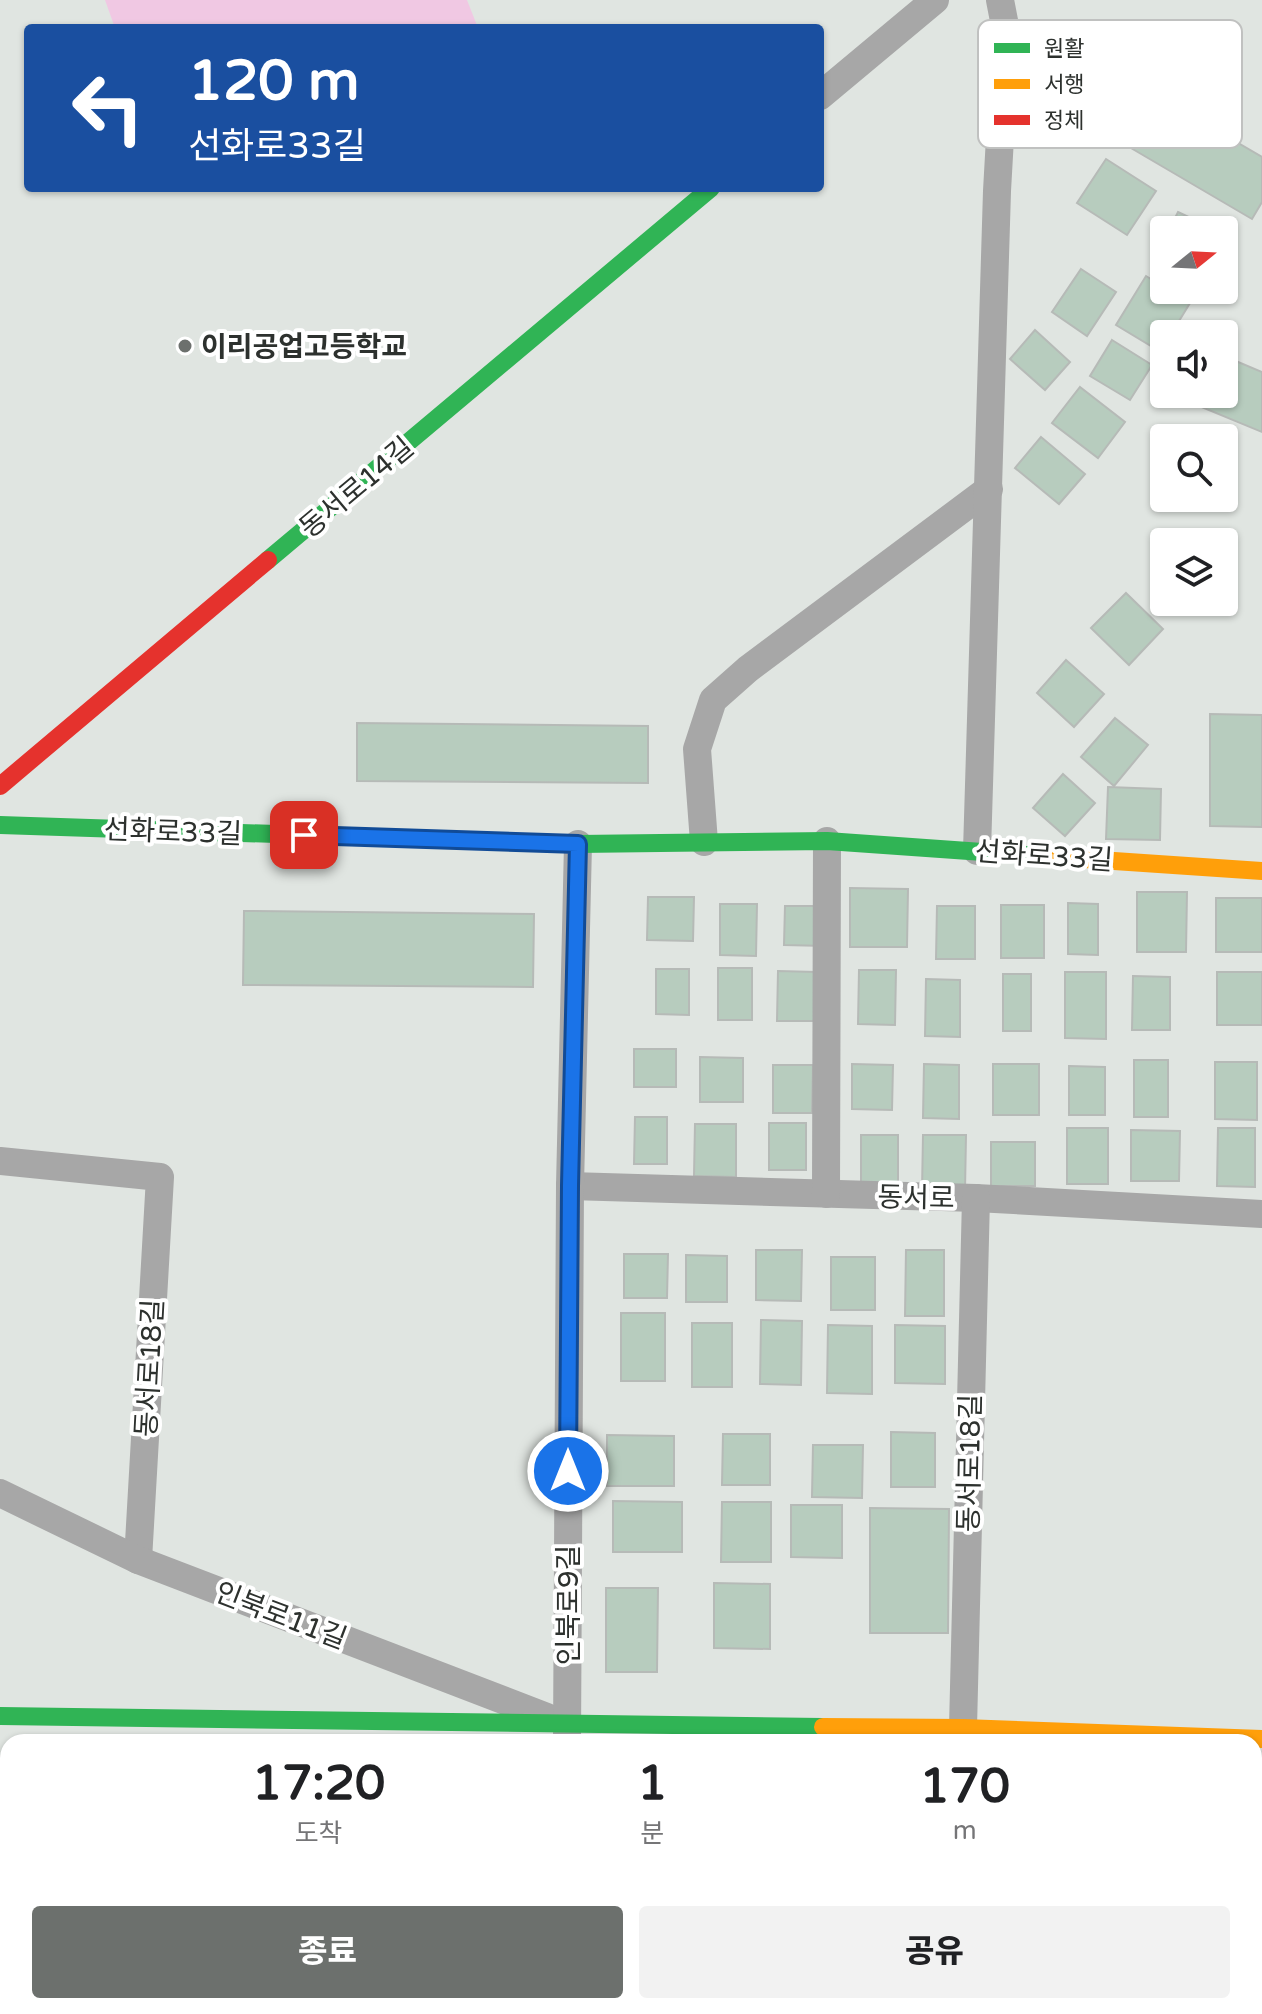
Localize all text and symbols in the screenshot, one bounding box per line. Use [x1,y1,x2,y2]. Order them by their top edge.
legend [978,20,1242,148]
text: 원활 [1044,36,1084,62]
text: 120 m [188,48,359,115]
icon: left [56,56,160,160]
text: 서행 [1044,72,1084,98]
text: 정체 [1044,108,1084,134]
text: 선화로33길 [188,125,366,168]
north arrow [1150,216,1238,304]
map controls [1150,216,1238,616]
button: sound [1150,320,1238,408]
place label: 이리공업고등학교 [201,330,407,364]
marker: 이리공업고등학교 [176,337,194,355]
button: search [1150,424,1238,512]
street label: 동서로14길 [293,430,421,545]
button: layers [1150,528,1238,616]
pin [270,801,338,869]
street label: 선화로33길 [103,813,243,851]
icon: arrive [282,813,326,857]
street label: 선화로33길 [974,834,1114,878]
street label: 동서로 [877,1180,955,1216]
street label: 동서로18길 [129,1298,171,1438]
street label: 동서로18길 [952,1394,988,1532]
position arrow [526,1429,610,1513]
street label: 인북로9길 [552,1545,586,1665]
street label: 인북로11길 [210,1575,351,1657]
text: 17:20 [252,1755,385,1813]
text: 1 [637,1755,667,1813]
text: 170 [919,1758,1010,1816]
text: m [953,1815,977,1846]
text: 도착 [295,1818,343,1849]
text: 분 [640,1818,664,1849]
button: 종료 [32,1906,623,1998]
button: 공유 [639,1906,1230,1998]

